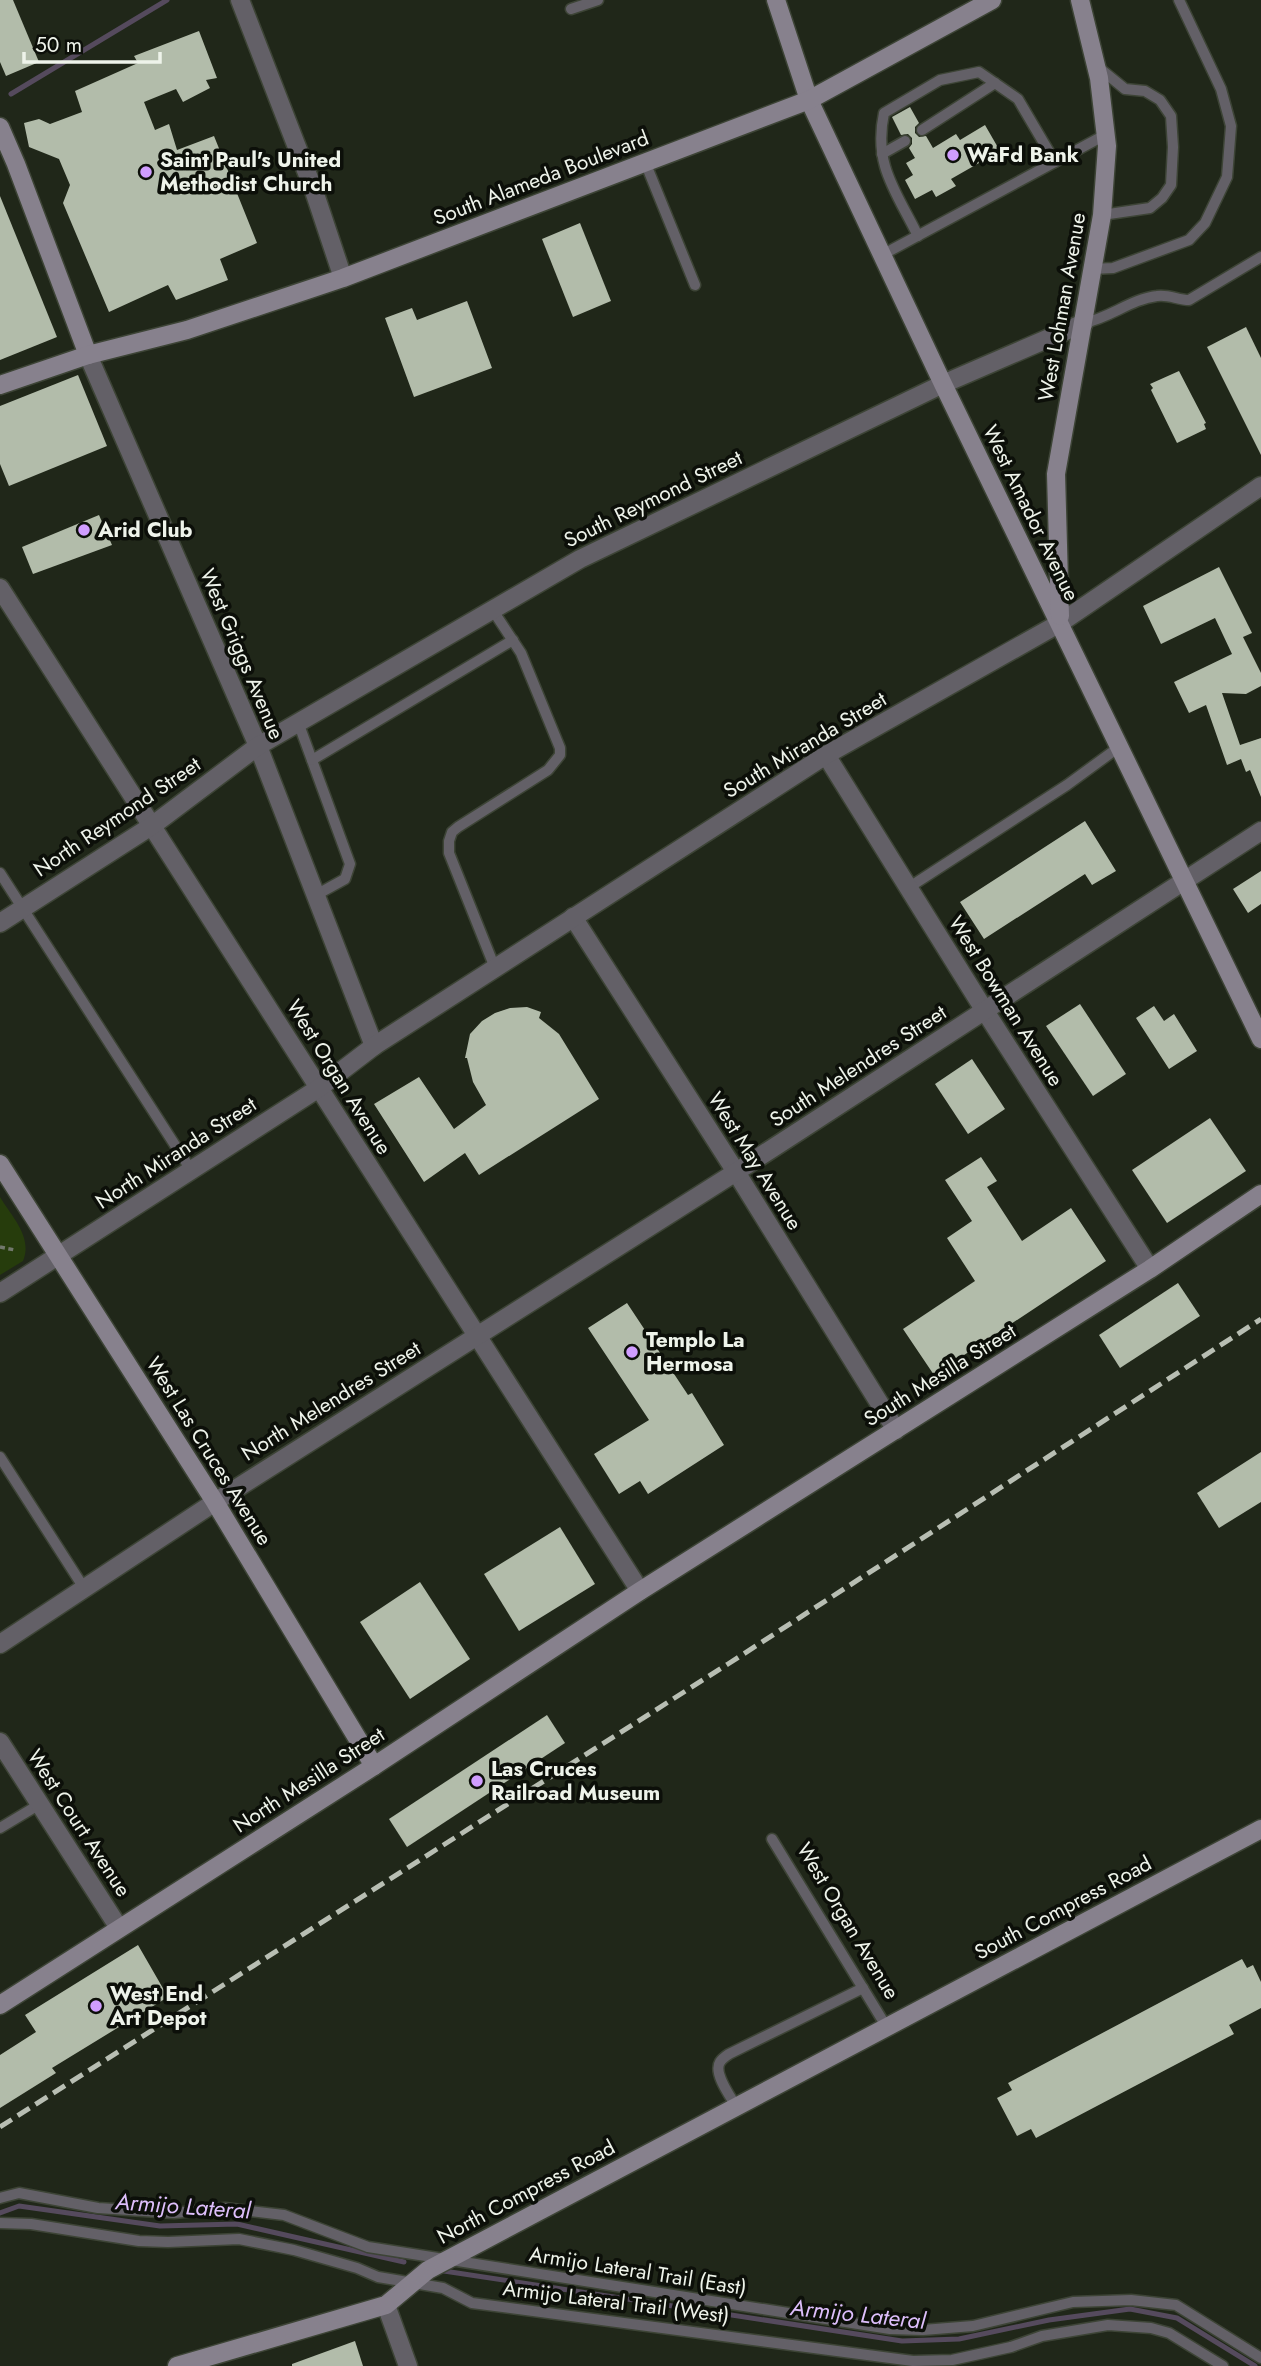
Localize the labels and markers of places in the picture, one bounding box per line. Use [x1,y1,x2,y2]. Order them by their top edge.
place label: WaFd Bank [967,140,1079,170]
place label: Saint Paul's United Methodist Church [160,145,341,199]
marker: WaFd Bank [945,147,961,163]
marker: Saint Paul's United Methodist Church [138,164,154,180]
place label: Arid Club [97,515,193,545]
marker: Arid Club [76,522,92,538]
place label: Templo La Hermosa [646,1325,745,1379]
marker: Templo La Hermosa [624,1344,640,1360]
place label: Las Cruces Railroad Museum [491,1754,660,1808]
marker: Las Cruces Railroad Museum [469,1773,485,1789]
place label: West End Art Depot [109,1979,207,2033]
marker: West End Art Depot [88,1998,104,2014]

